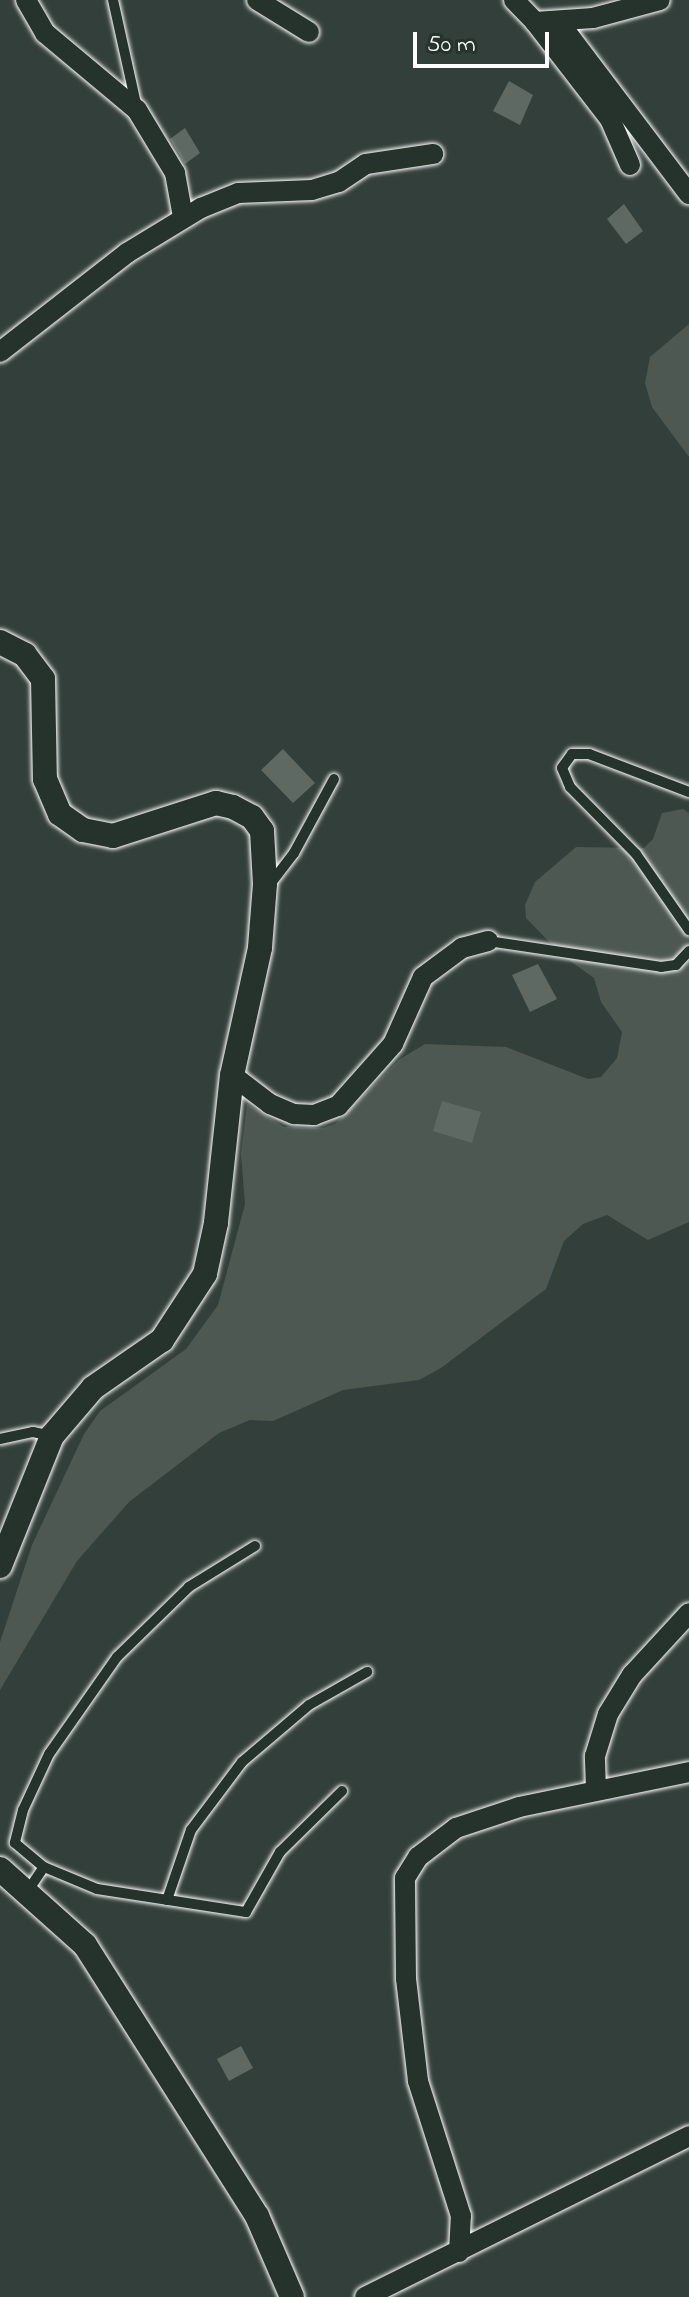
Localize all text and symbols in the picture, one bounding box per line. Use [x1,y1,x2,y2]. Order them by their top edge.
scale bar [417,16,553,66]
text: 50 m [427,28,476,63]

